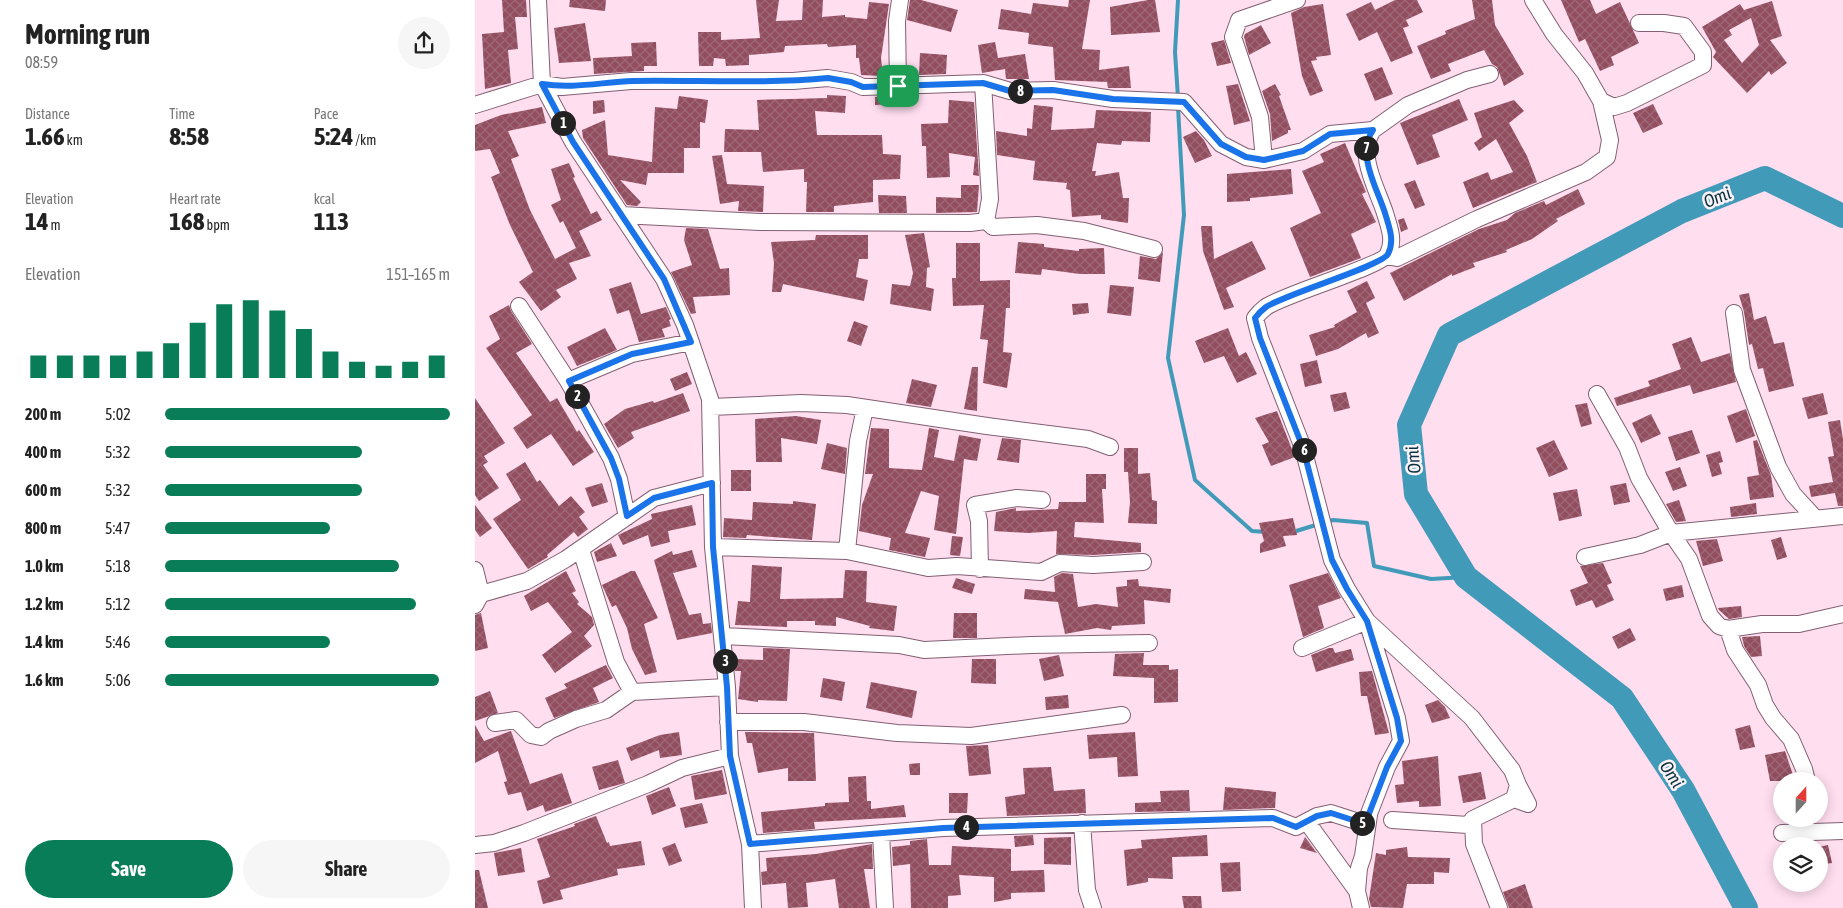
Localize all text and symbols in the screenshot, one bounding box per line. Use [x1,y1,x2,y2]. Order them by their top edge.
button: share [398,17,450,69]
text: Morning run [25,18,150,50]
text: 08:59 [25,53,58,71]
pin [877,65,919,107]
icon: arrive [884,72,912,100]
pin: 8 [1007,78,1033,104]
text: 8 [1017,83,1024,99]
text: Distance [25,106,70,122]
text: Time [169,106,195,122]
text: Pace [314,106,338,122]
pin: 1 [551,110,575,136]
text: 1 [560,115,567,131]
text: 1.66 [25,122,65,150]
text: 8:58 [169,122,209,150]
text: 5:24 [314,122,353,150]
text: km [65,132,83,148]
text: /km [353,132,376,148]
pin: 7 [1353,136,1379,160]
text: 7 [1363,140,1370,156]
water label: Omi [1700,182,1734,212]
text: Elevation [25,191,74,207]
text: Heart rate [169,191,221,207]
text: kcal [314,191,335,207]
text: 14 [25,207,49,235]
text: 168 [169,207,205,235]
text: 113 [314,207,349,235]
text: m [49,217,61,233]
text: bpm [205,217,230,233]
text: Elevation [25,265,80,283]
text: 151–165 m [386,265,450,283]
pin: 2 [565,384,589,408]
text: 2 [574,388,581,404]
text: 200 m [25,405,61,423]
text: 5:02 [105,405,131,423]
pin: 6 [1291,438,1317,462]
text: 6 [1301,442,1308,458]
text: 400 m [25,443,61,461]
text: 5:32 [105,443,130,461]
water label: Omi [1401,445,1425,475]
text: 600 m [25,481,61,499]
text: 5:32 [105,481,130,499]
text: 800 m [25,519,61,537]
text: 5:47 [105,519,130,537]
text: 1.0 km [25,557,64,575]
text: 5:18 [105,557,130,575]
text: 1.2 km [25,595,64,613]
text: 5:12 [105,595,130,613]
text: 1.4 km [25,633,64,651]
text: 5:46 [105,633,130,651]
pin: 3 [713,648,737,674]
text: 3 [722,653,729,669]
text: 1.6 km [25,671,64,689]
text: 5:06 [105,671,131,689]
water label: Omi [1656,757,1688,791]
north arrow [1773,772,1827,828]
map controls [1773,772,1828,892]
pin: 5 [1349,810,1375,836]
pin: 4 [953,814,979,840]
text: 5 [1359,815,1366,831]
text: 4 [963,819,970,835]
button: layers [1773,837,1828,892]
button: Save [25,840,233,898]
button: Share [243,840,450,898]

